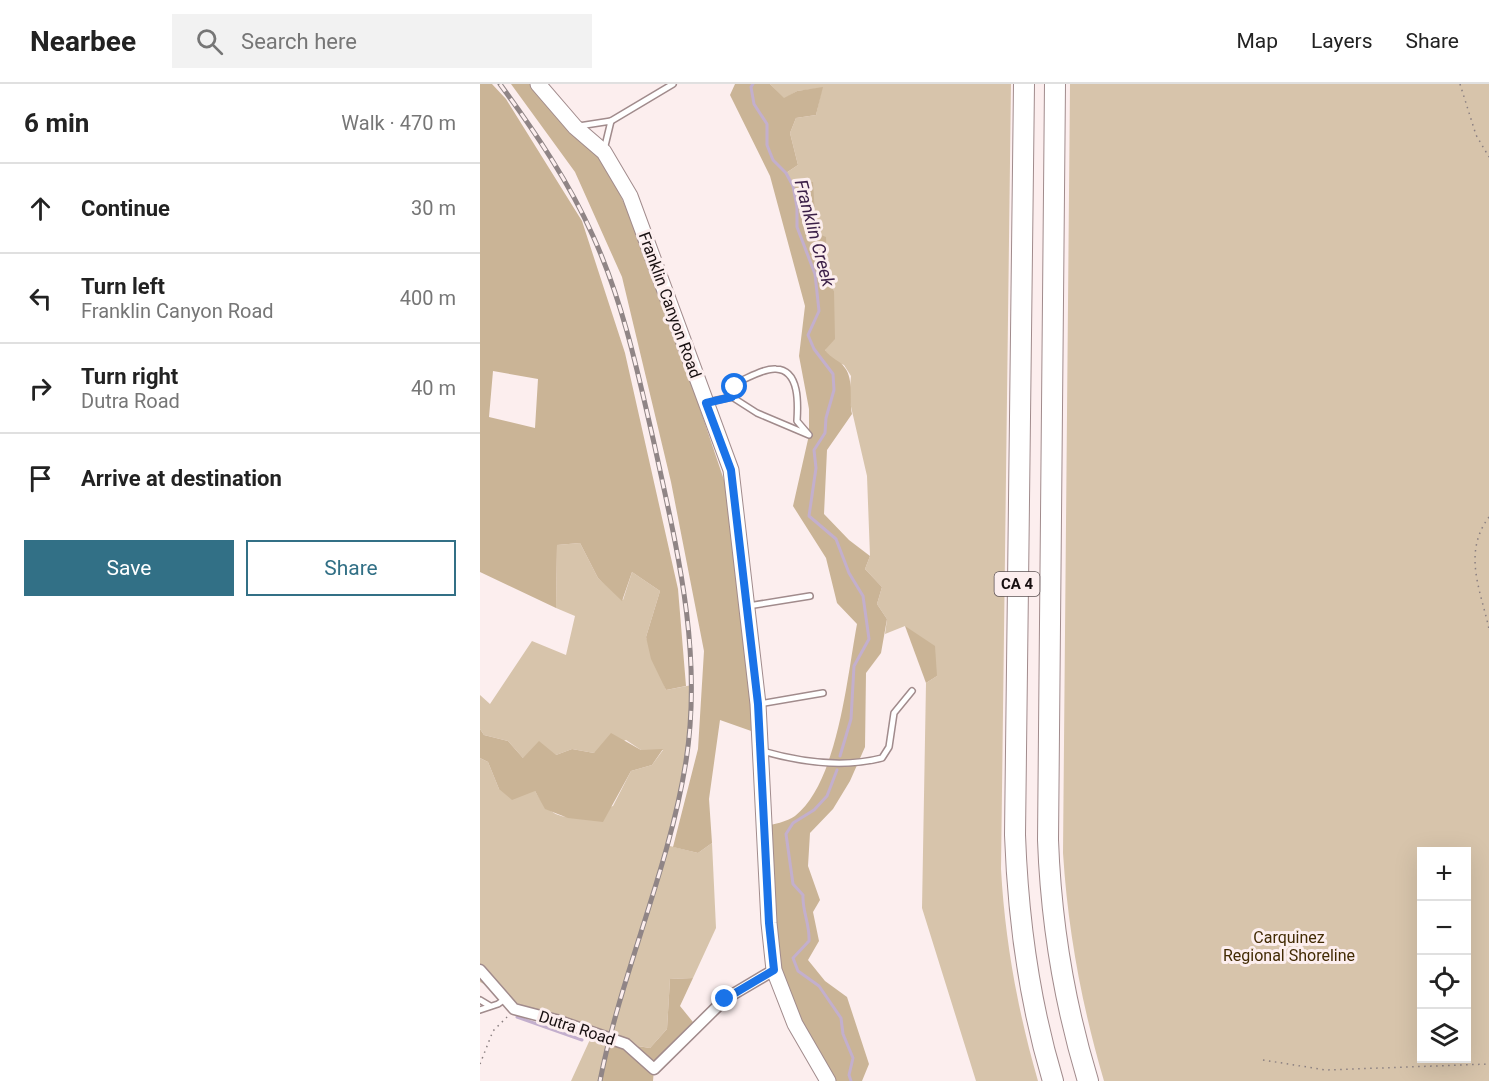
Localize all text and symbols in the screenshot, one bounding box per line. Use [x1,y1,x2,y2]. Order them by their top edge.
search box [172,14,592,68]
text: Nearbee [30,25,136,58]
icon: search [193,25,226,58]
text: Search here [241,29,357,54]
text: Map [1236,29,1278,53]
text: Layers [1311,29,1372,53]
text: Share [1405,29,1459,53]
text: 6 min [24,108,89,138]
text: Walk · 470 m [341,111,456,135]
water label: Franklin Creek [791,177,840,290]
icon: ahead [24,192,57,225]
text: Continue [81,196,170,221]
text: 30 m [411,196,456,220]
street label: Franklin Canyon Road [635,229,705,381]
text: Turn left [81,274,165,299]
icon: left [24,282,57,315]
text: 400 m [400,286,456,310]
text: Franklin Canyon Road [81,299,274,323]
text: Turn right [81,364,178,389]
icon: right [24,372,57,405]
route start [721,373,747,399]
text: 40 m [411,376,456,400]
text: Dutra Road [81,389,180,413]
icon: arrive [24,462,57,495]
text: Arrive at destination [81,466,282,491]
button: Save [24,540,234,596]
button: Share [246,540,456,596]
road number: CA 4 [994,572,1040,596]
map controls [1417,847,1471,1063]
button: + [1417,847,1471,901]
button: − [1417,901,1471,955]
park label: Carquinez Regional Shoreline [1223,928,1355,965]
button: locate [1417,955,1471,1009]
route end [711,985,737,1011]
street label: Dutra Road [536,1007,618,1049]
button: layers [1417,1009,1471,1063]

